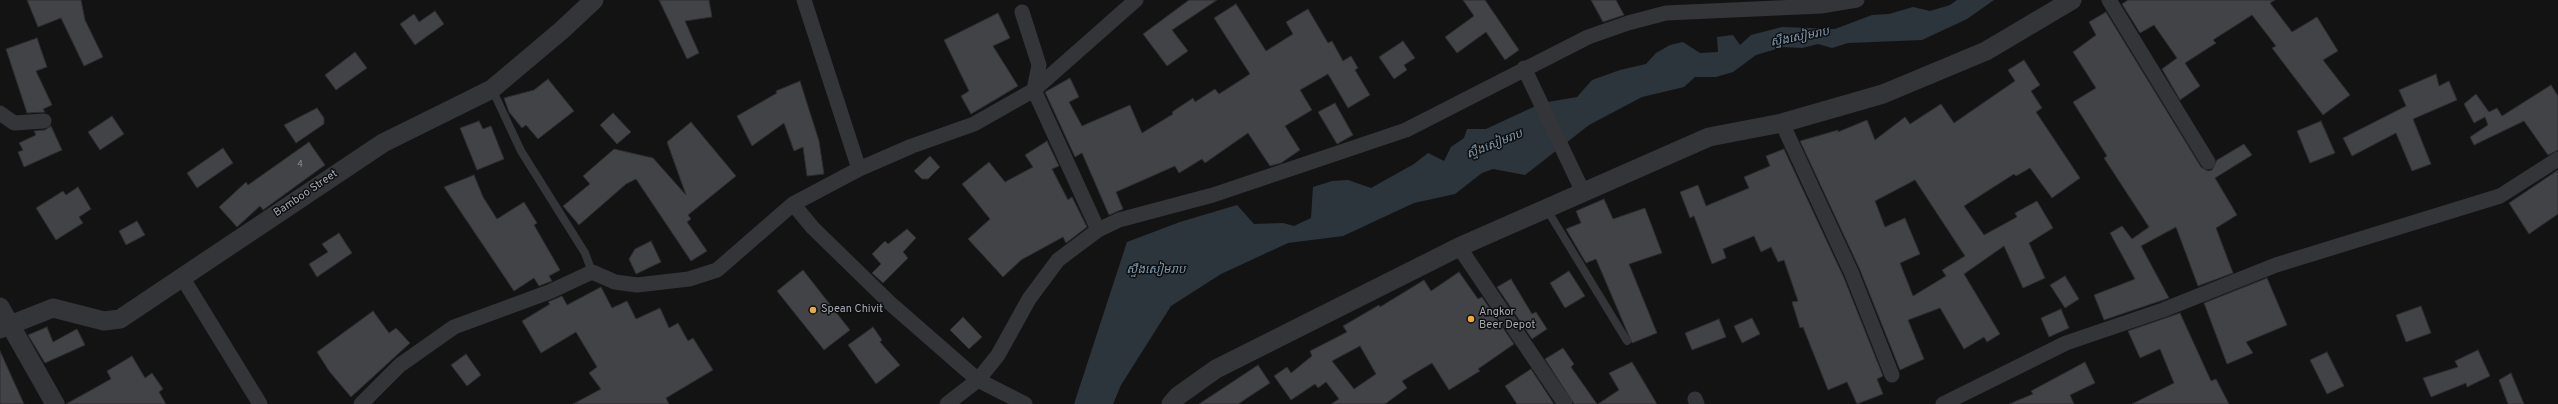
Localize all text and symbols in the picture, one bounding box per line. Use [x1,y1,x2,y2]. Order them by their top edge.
water label: ស្ទឹងសៀមរាប [1769,25,1831,51]
water label: ស្ទឹងសៀមរាប [1465,127,1525,163]
house number: 4 [297,160,303,170]
street label: Bamboo Street [272,168,340,220]
water label: ស្ទឹងសៀមរាប [1126,264,1186,278]
place label: Spean Chivit [821,303,883,317]
marker: Spean Chivit [808,305,818,315]
place label: Angkor Beer Depot [1479,306,1535,332]
marker: Angkor Beer Depot [1466,314,1476,324]

